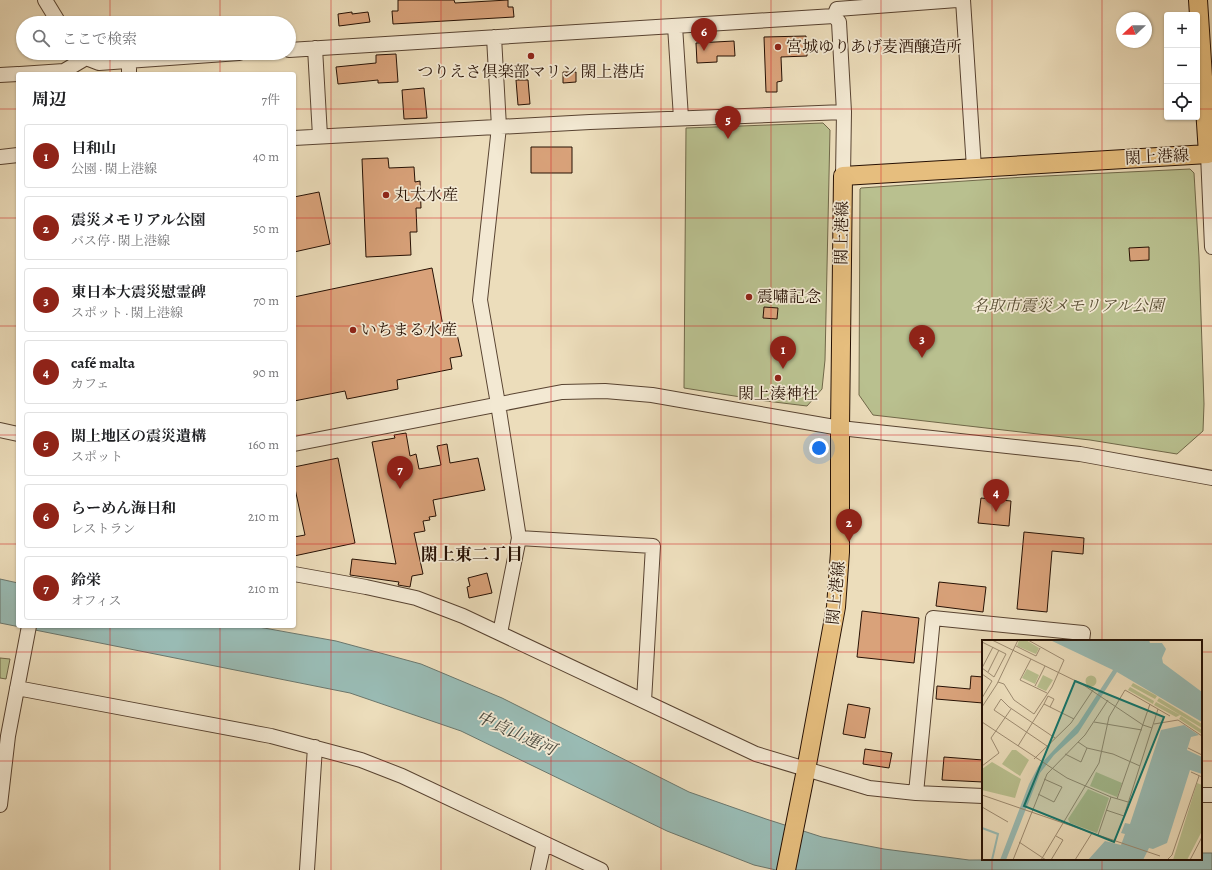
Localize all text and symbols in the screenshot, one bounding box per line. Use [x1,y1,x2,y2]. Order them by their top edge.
north arrow [1116,12,1152,48]
map controls [1164,12,1200,120]
button: + [1164,12,1200,48]
search box [16,16,296,60]
pin: 6 [691,18,717,51]
icon: search [30,27,52,49]
text: ここで検索 [62,29,137,49]
place label: 宮城ゆりあげ麦酒醸造所 [786,36,962,58]
marker: 宮城ゆりあげ麦酒醸造所 [773,42,783,52]
button: − [1164,48,1200,84]
marker: つりえさ倶楽部マリン 閖上港店 [526,51,536,61]
place label: つりえさ倶楽部マリン 閖上港店 [417,61,645,83]
button: locate [1164,84,1200,120]
text: 周辺 [32,88,66,111]
text: 7件 [262,91,280,108]
pin: 5 [715,106,741,139]
text: 日和山 [71,138,116,158]
street label: 閖上港線 [1124,144,1190,170]
text: 1 [44,148,48,165]
text: 40 m [253,148,279,165]
text: 公園 · 閖上港線 [71,160,157,177]
place label: 丸太水産 [394,184,458,206]
marker: 丸太水産 [381,190,391,200]
street label: 閖上港線 [830,201,854,265]
text: 震災メモリアル公園 [71,210,205,230]
text: 2 [43,220,49,237]
text: 50 m [253,220,279,237]
text: バス停 · 閖上港線 [71,232,170,249]
text: 東日本大震災慰霊碑 [71,282,206,302]
place label: 震嘯記念 [757,286,821,308]
text: 3 [43,292,49,309]
text: 70 m [253,292,279,309]
marker: 震嘯記念 [744,292,754,302]
park label: 名取市震災メモリアル公園 [972,295,1167,317]
text: スポット · 閖上港線 [71,304,183,321]
place label: いちまる水産 [361,319,457,341]
marker: いちまる水産 [348,325,358,335]
pin: 3 [909,325,935,358]
pin: 1 [770,336,796,369]
text: café malta [71,353,135,373]
text: 4 [43,364,49,381]
text: 90 m [253,364,279,381]
marker: 閖上湊神社 [773,373,783,383]
text: カフェ [71,375,109,392]
place label: 閖上湊神社 [738,383,818,405]
text: 閖上地区の震災遺構 [71,426,206,446]
text: 5 [43,436,49,453]
text: 160 m [248,436,279,453]
your location [809,438,829,458]
text: スポット [71,448,123,465]
pin: 7 [387,456,413,489]
pin: 4 [983,479,1009,512]
text: らーめん海日和 [71,498,176,518]
text: 6 [43,508,49,525]
text: 210 m [248,508,279,525]
pin: 2 [836,509,862,542]
text: レストラン [71,520,136,537]
district label: 閖上東二丁目 [421,543,523,566]
street label: 閖上港線 [822,560,850,626]
text: 鈴栄 [71,570,101,590]
text: 7 [43,580,49,597]
text: 210 m [248,580,279,597]
text: オフィス [71,592,122,609]
inset map [982,640,1202,860]
water label: 中貞山運河 [472,705,562,762]

